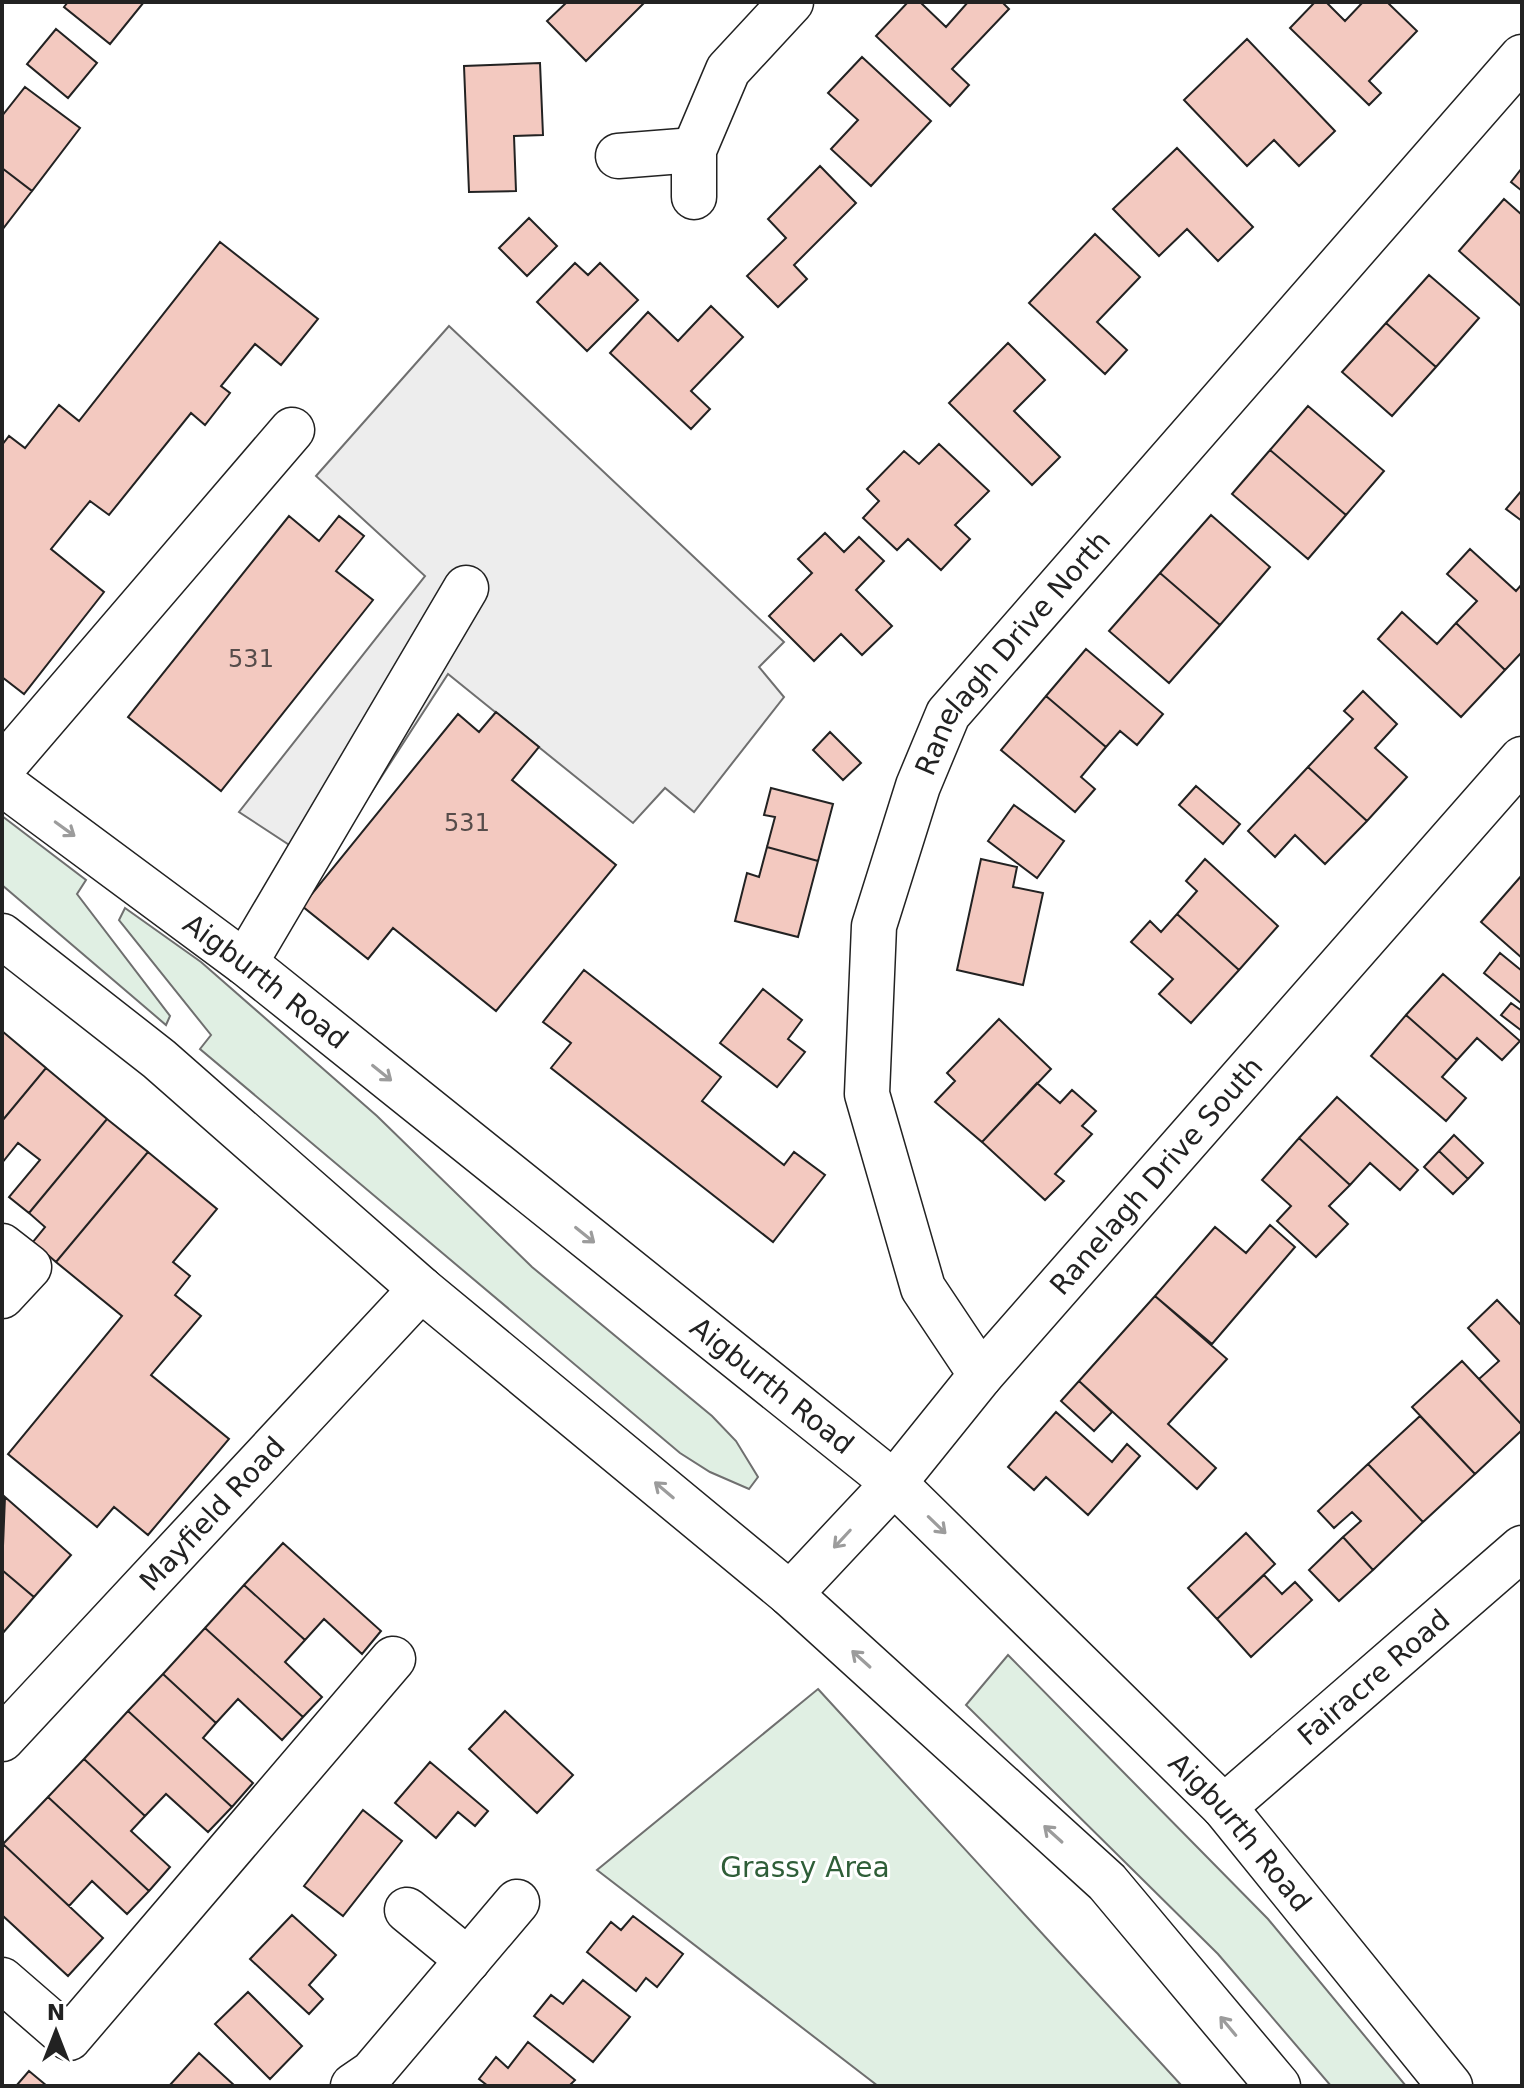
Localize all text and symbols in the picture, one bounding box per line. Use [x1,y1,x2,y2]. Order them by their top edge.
street label: Ranelagh Drive North [908,524,1117,780]
house number: 531 [228,645,274,673]
house number: 531 [444,809,490,837]
one-way arrow [53,821,75,837]
street label: Aigburth Road [177,907,354,1056]
street label: Ranelagh Drive South [1043,1050,1270,1302]
one-way arrow [371,1064,392,1081]
one-way arrow [574,1226,595,1244]
street label: Aigburth Road [684,1311,860,1461]
street label: Mayfield Road [133,1430,292,1597]
one-way arrow [654,1481,674,1499]
one-way arrow [927,1515,947,1534]
one-way arrow [833,1528,852,1548]
street label: Fairacre Road [1291,1603,1456,1752]
one-way arrow [851,1650,872,1669]
street label: Aigburth Road [1162,1746,1318,1918]
one-way arrow [1044,1825,1064,1843]
park label: Grassy Area [720,1851,890,1884]
north arrow [16,1992,96,2072]
text: N [47,2000,65,2025]
one-way arrow [1219,2016,1236,2037]

